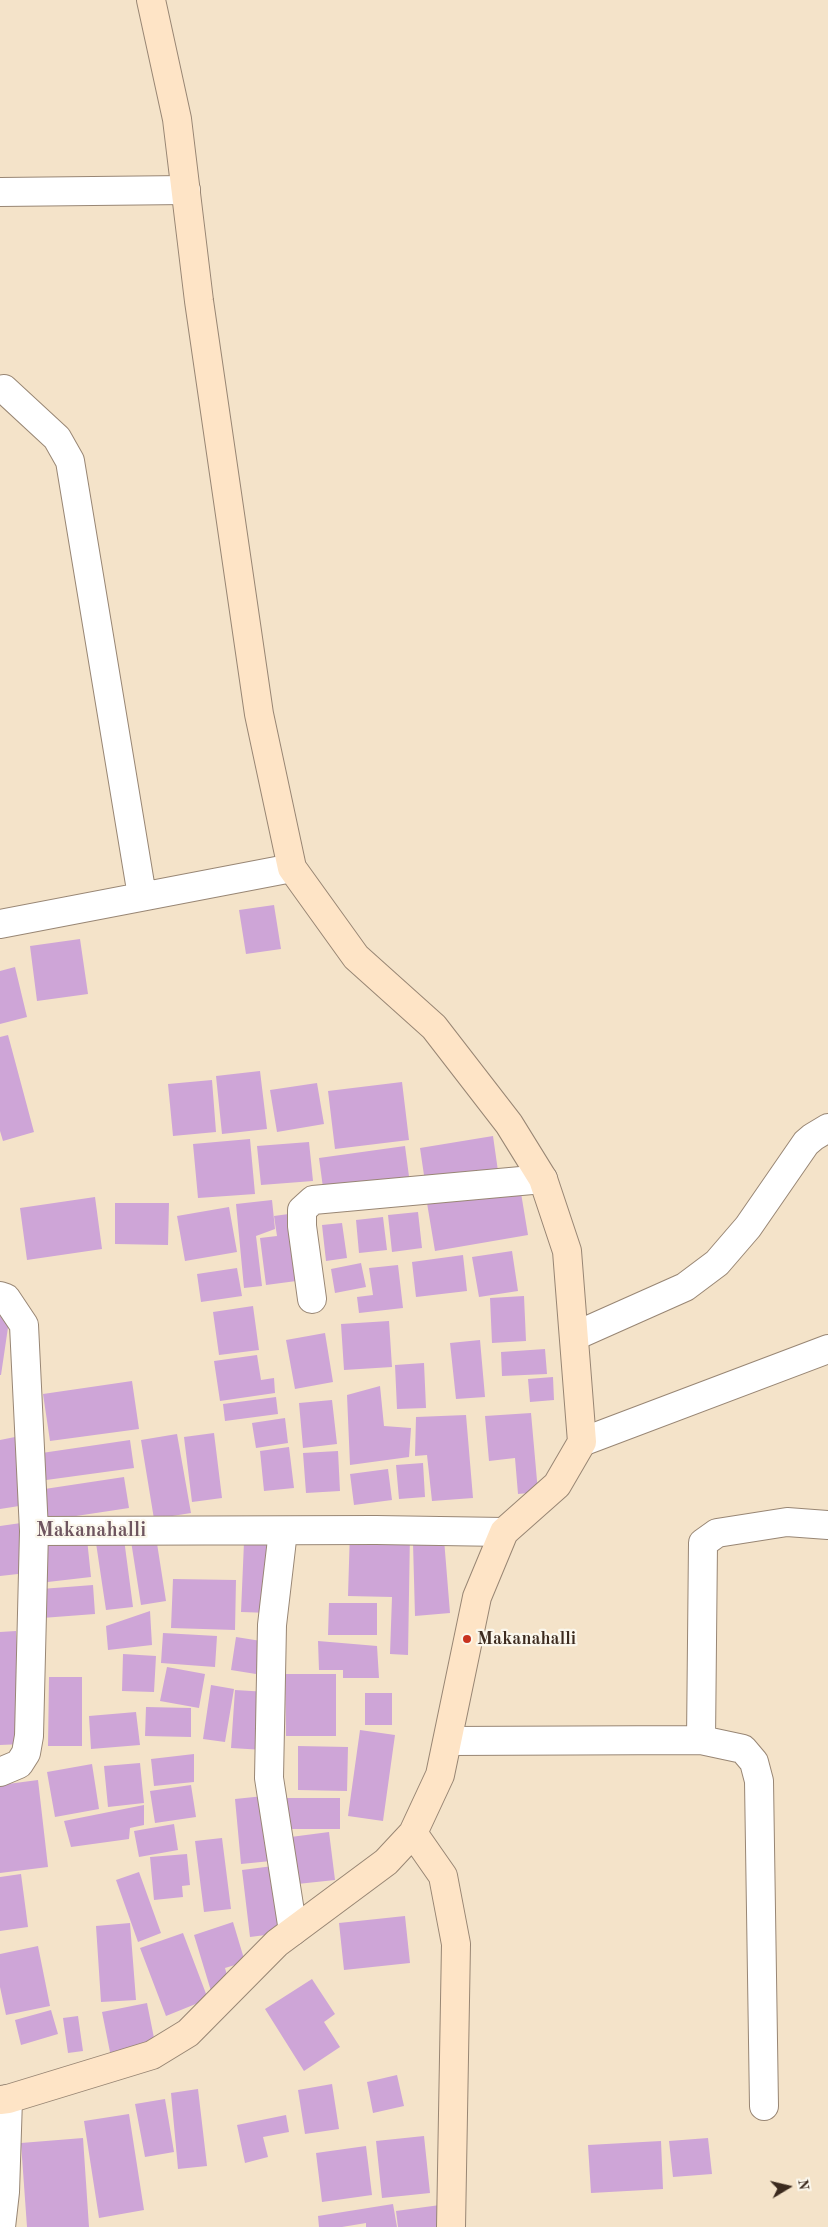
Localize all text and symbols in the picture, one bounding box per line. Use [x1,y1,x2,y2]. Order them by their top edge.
district label: Makanahalli [36,1519,146,1543]
place label: Makanahalli [477,1628,576,1650]
marker: Makanahalli [461,1633,473,1645]
north arrow [763,2162,813,2212]
text: N [795,2178,811,2191]

